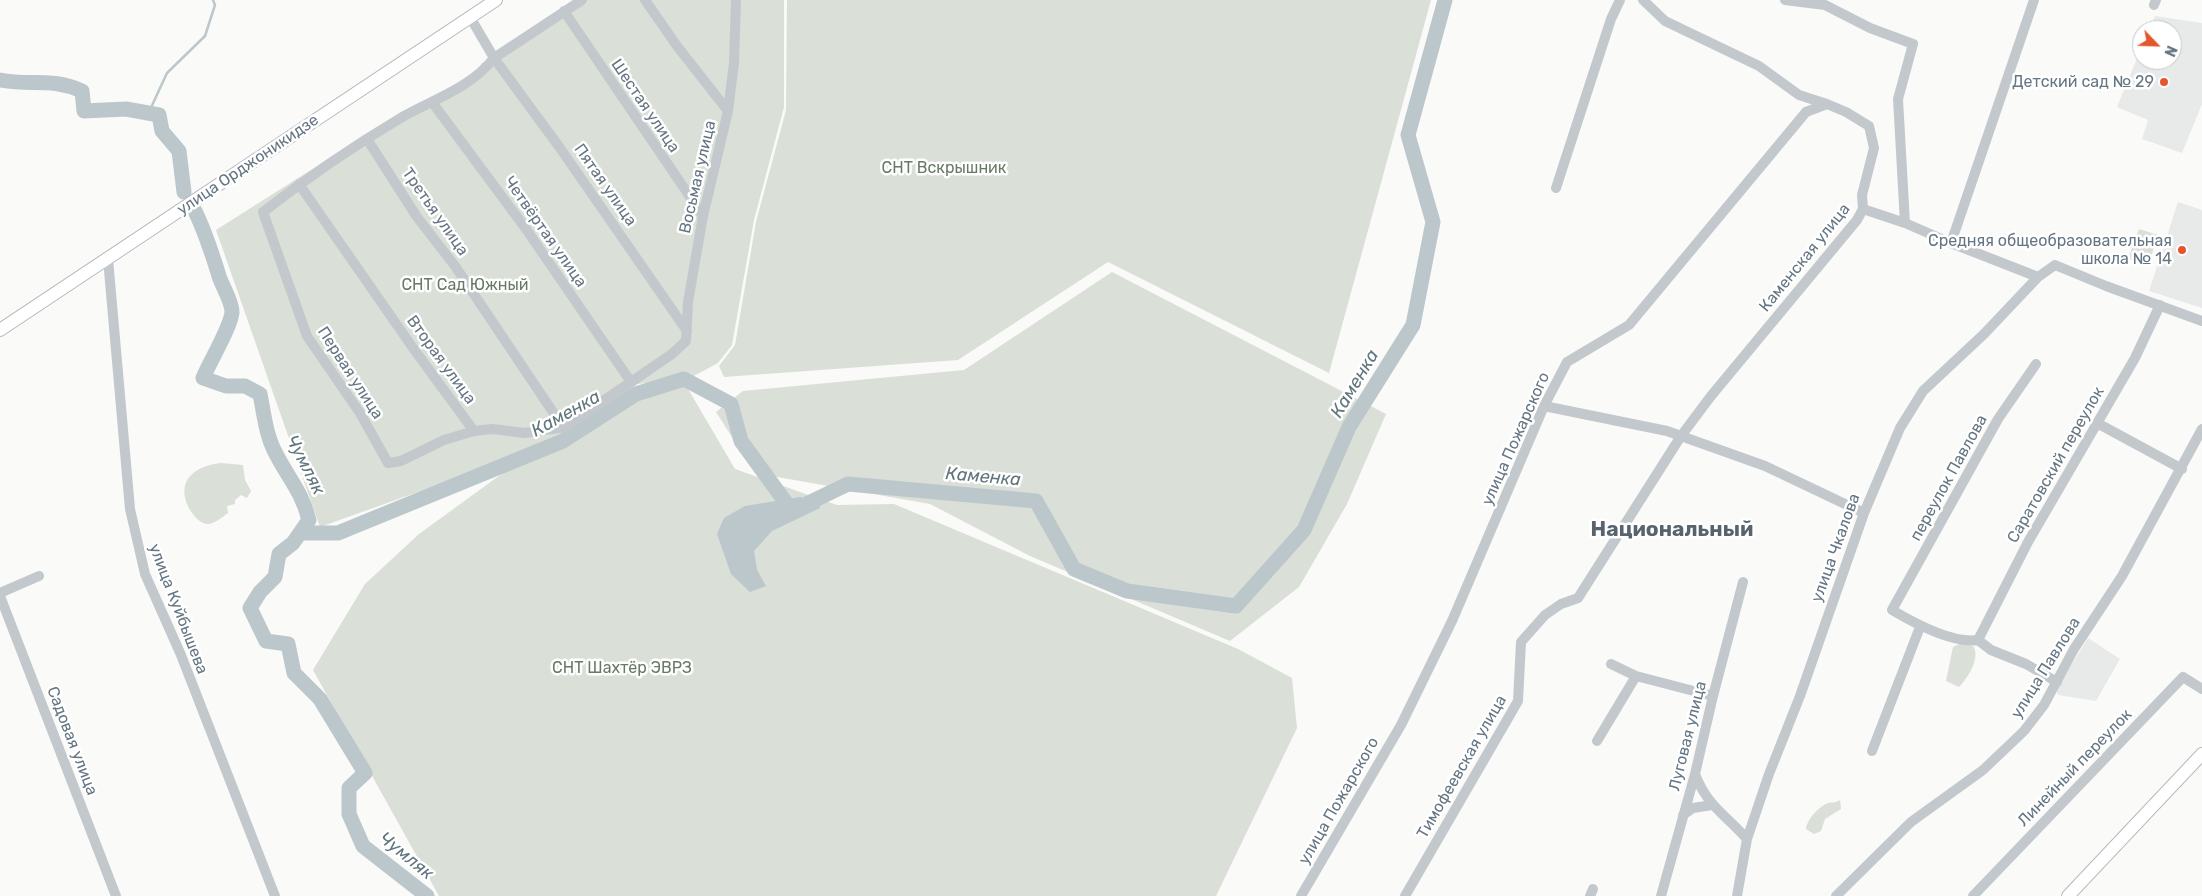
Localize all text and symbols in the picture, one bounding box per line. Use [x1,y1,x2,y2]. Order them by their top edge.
north arrow [2132,20,2182,70]
text: N [2160,43,2180,59]
street label: Шестая улица [607,56,683,156]
place label: Детский сад № 29 [2012,72,2154,92]
marker: Детский сад № 29 [2158,76,2170,88]
street label: улица Орджоникидзе [174,111,322,219]
street label: Восьмая улица [676,119,720,235]
street label: Пятая улица [570,140,640,230]
park label: СНТ Вскрышник [882,158,1006,178]
street label: Третья улица [398,164,472,260]
street label: Четвёртая улица [500,173,590,291]
street label: Каменская улица [1756,200,1854,316]
place label: Средняя общеобразовательная школа № 14 [1928,231,2172,269]
marker: Средняя общеобразовательная школа № 14 [2176,244,2188,256]
park label: СНТ Сад Южный [401,275,529,295]
street label: Вторая улица [402,312,480,408]
street label: Первая улица [313,323,387,423]
water label: Каменка [1326,346,1384,422]
street label: улица Пожарского [1478,369,1554,509]
street label: Саратовский переулок [2003,384,2109,546]
water label: Каменка [528,386,604,442]
street label: переулок Павлова [1906,412,1992,544]
water label: Чумляк [281,432,329,498]
water label: Каменка [944,463,1022,491]
street label: улица Чкалова [1807,491,1865,605]
district label: Национальный [1591,517,1753,543]
street label: улица Куйбышева [144,541,212,677]
street label: улица Павлова [2007,614,2085,722]
park label: СНТ Шахтёр ЭВРЗ [552,658,692,678]
street label: Луговая улица [1665,679,1711,793]
street label: Садовая улица [42,684,102,798]
street label: Тимофеевская улица [1413,692,1511,842]
street label: Линейный переулок [2014,705,2136,831]
street label: улица Пожарского [1295,734,1383,868]
water label: Чумляк [374,827,438,885]

